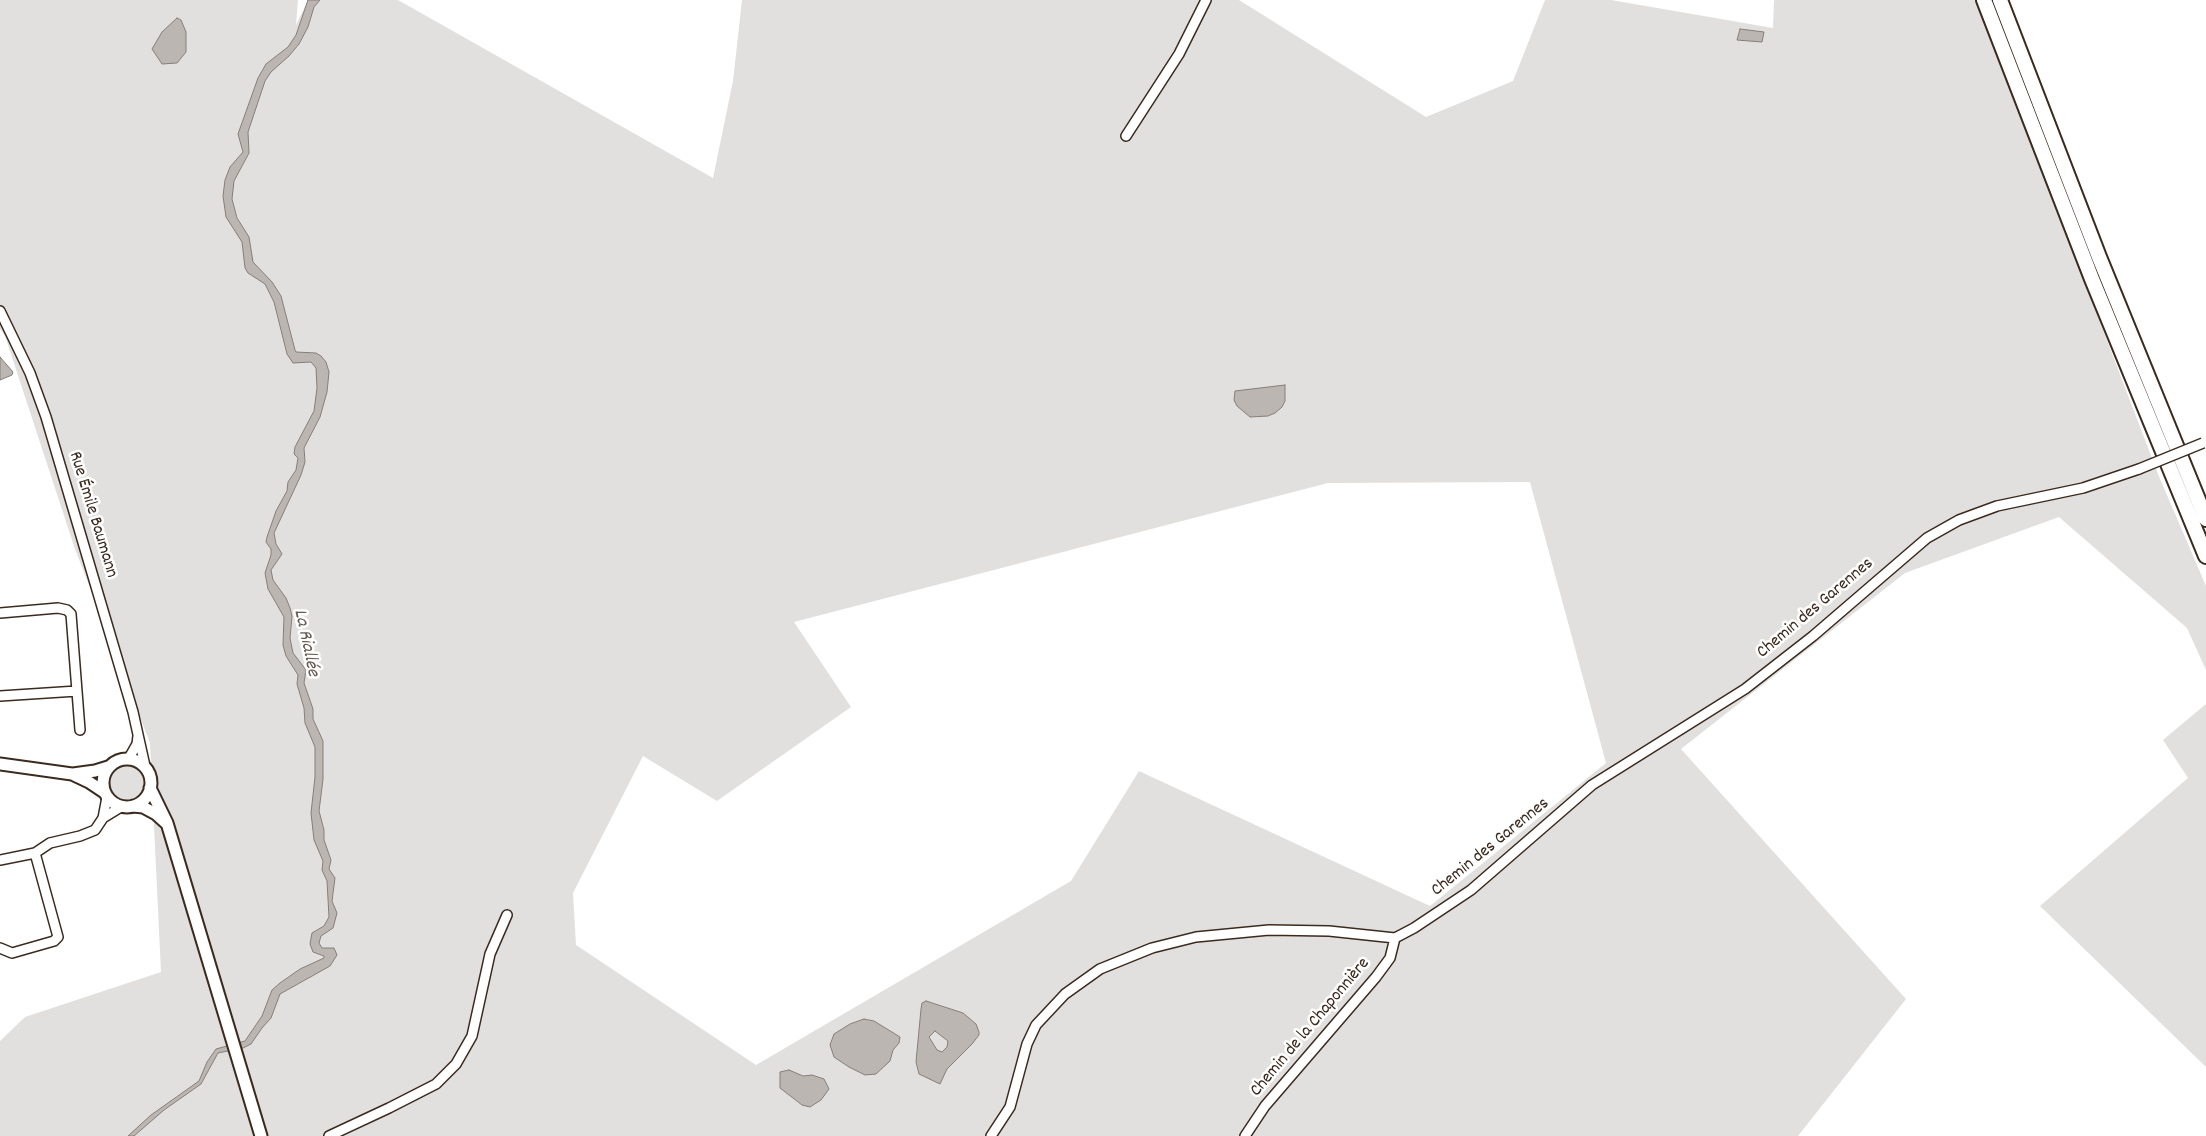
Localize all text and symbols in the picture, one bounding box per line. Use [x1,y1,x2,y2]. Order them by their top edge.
street label: Rue Émile Baumann [63,449,121,581]
street label: Chemin des Garennes [1753,554,1879,664]
water label: La Riallée [287,607,323,679]
street label: Chemin des Garennes [1428,794,1554,902]
street label: Chemin de la Chaponnière [1247,954,1375,1102]

